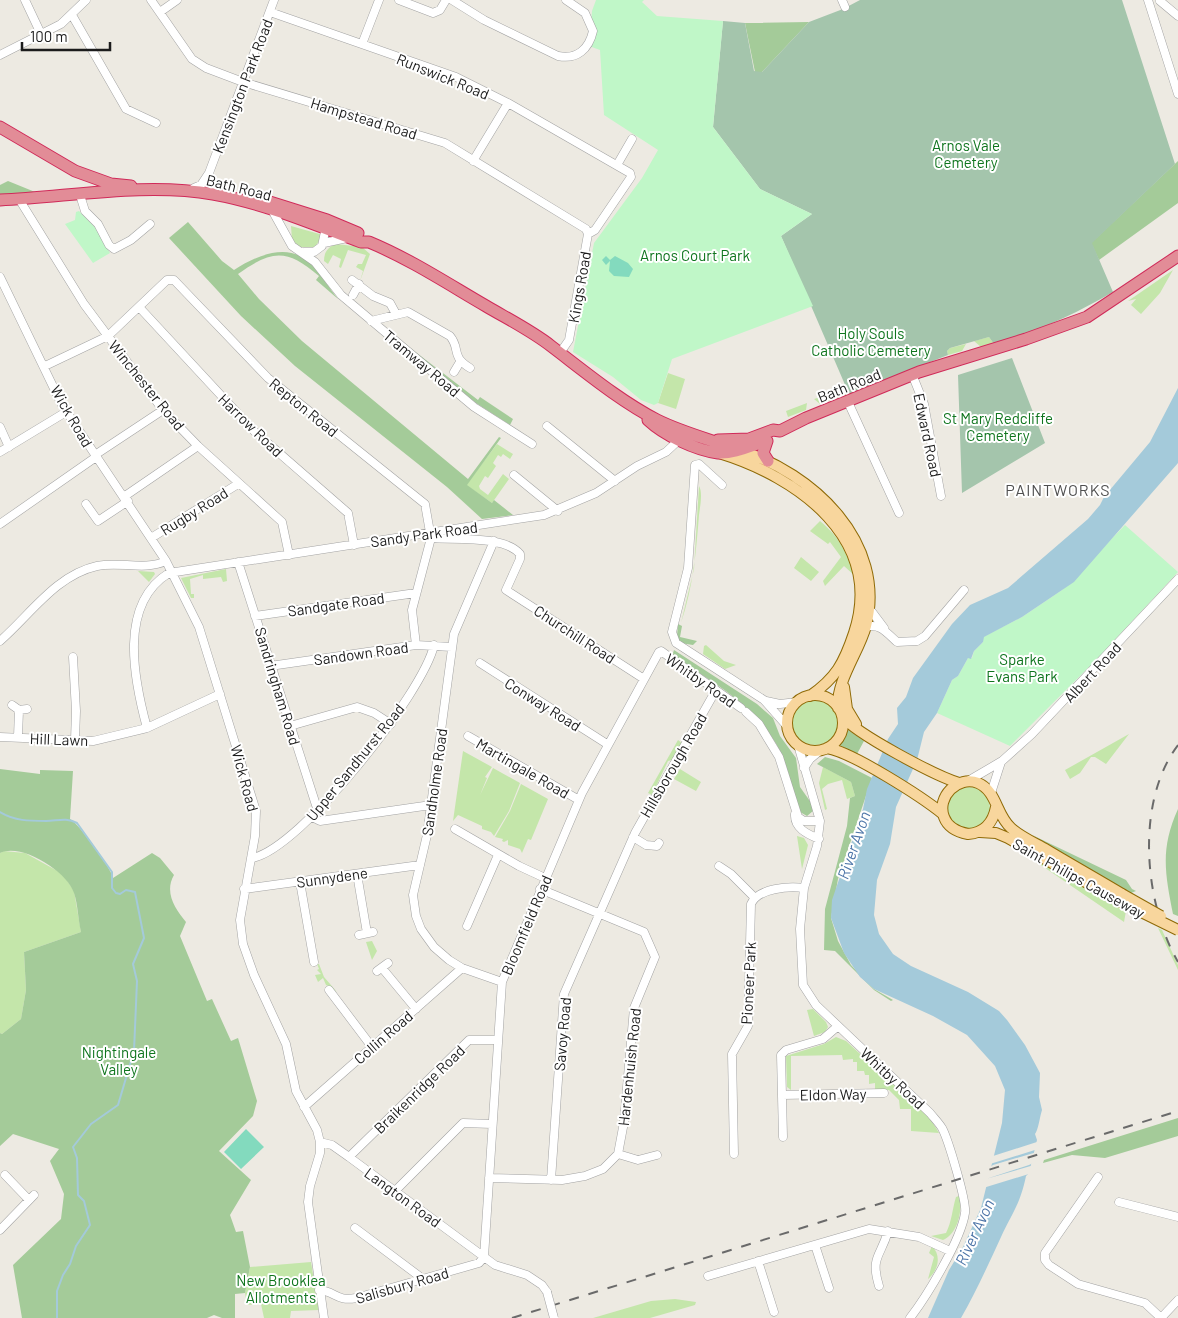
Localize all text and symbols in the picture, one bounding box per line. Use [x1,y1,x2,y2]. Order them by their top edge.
street label: Kensington Park Road [208,16,276,156]
scale bar [22,20,110,52]
text: 100 m [30,27,68,45]
street label: Runswick Road [394,49,492,103]
street label: Hampstead Road [309,93,419,143]
park label: Arnos Vale Cemetery [932,136,1000,171]
street label: Bath Road [204,170,274,204]
park label: Arnos Court Park [640,246,750,264]
street label: Kings Road [564,250,594,324]
park label: Holy Souls Catholic Cemetery [811,324,931,359]
street label: Tramway Road [380,326,464,400]
street label: Winchester Road [105,336,189,434]
street label: Bath Road [815,364,883,406]
street label: Repton Road [266,374,342,440]
street label: Wick Road [47,382,97,450]
street label: Harrow Road [215,390,287,460]
street label: Edward Road [910,391,946,479]
park label: St Mary Redcliffe Cemetery [943,409,1053,444]
district label: PAINTWORKS [1005,480,1111,499]
street label: Rugby Road [157,483,231,539]
street label: Sandy Park Road [369,518,479,550]
street label: Sandgate Road [286,588,386,620]
street label: Churchill Road [531,601,619,667]
street label: Sandringham Road [252,625,304,747]
street label: Sandown Road [312,637,410,669]
street label: Albert Road [1060,638,1124,706]
street label: Whitby Road [662,649,740,711]
park label: Sparke Evans Park [986,650,1058,685]
street label: Conway Road [502,673,584,735]
street label: Upper Sandhurst Road [302,700,408,824]
street label: Hillsborough Road [636,709,710,821]
street label: Sandholme Road [418,727,450,837]
street label: Hill Lawn [29,729,89,749]
street label: Martingale Road [473,734,573,802]
street label: Wick Road [227,743,263,813]
water label: River Avon [833,809,873,881]
street label: Saint Philips Causeway [1010,834,1148,922]
street label: Sunnydene [295,863,369,891]
street label: Bloomfield Road [497,872,555,978]
street label: Pioneer Park [737,941,759,1025]
street label: Savoy Road [550,996,574,1072]
street label: Collin Road [350,1007,416,1067]
street label: Hardenhuish Road [614,1007,644,1127]
street label: Braikenridge Road [370,1041,468,1137]
park label: Nightingale Valley [82,1043,156,1078]
street label: Whitby Road [857,1044,929,1112]
street label: Eldon Way [799,1084,867,1104]
street label: Langton Road [361,1163,445,1231]
water label: River Avon [950,1196,998,1268]
street label: Salisbury Road [353,1263,451,1307]
park label: New Brooklea Allotments [236,1271,326,1306]

